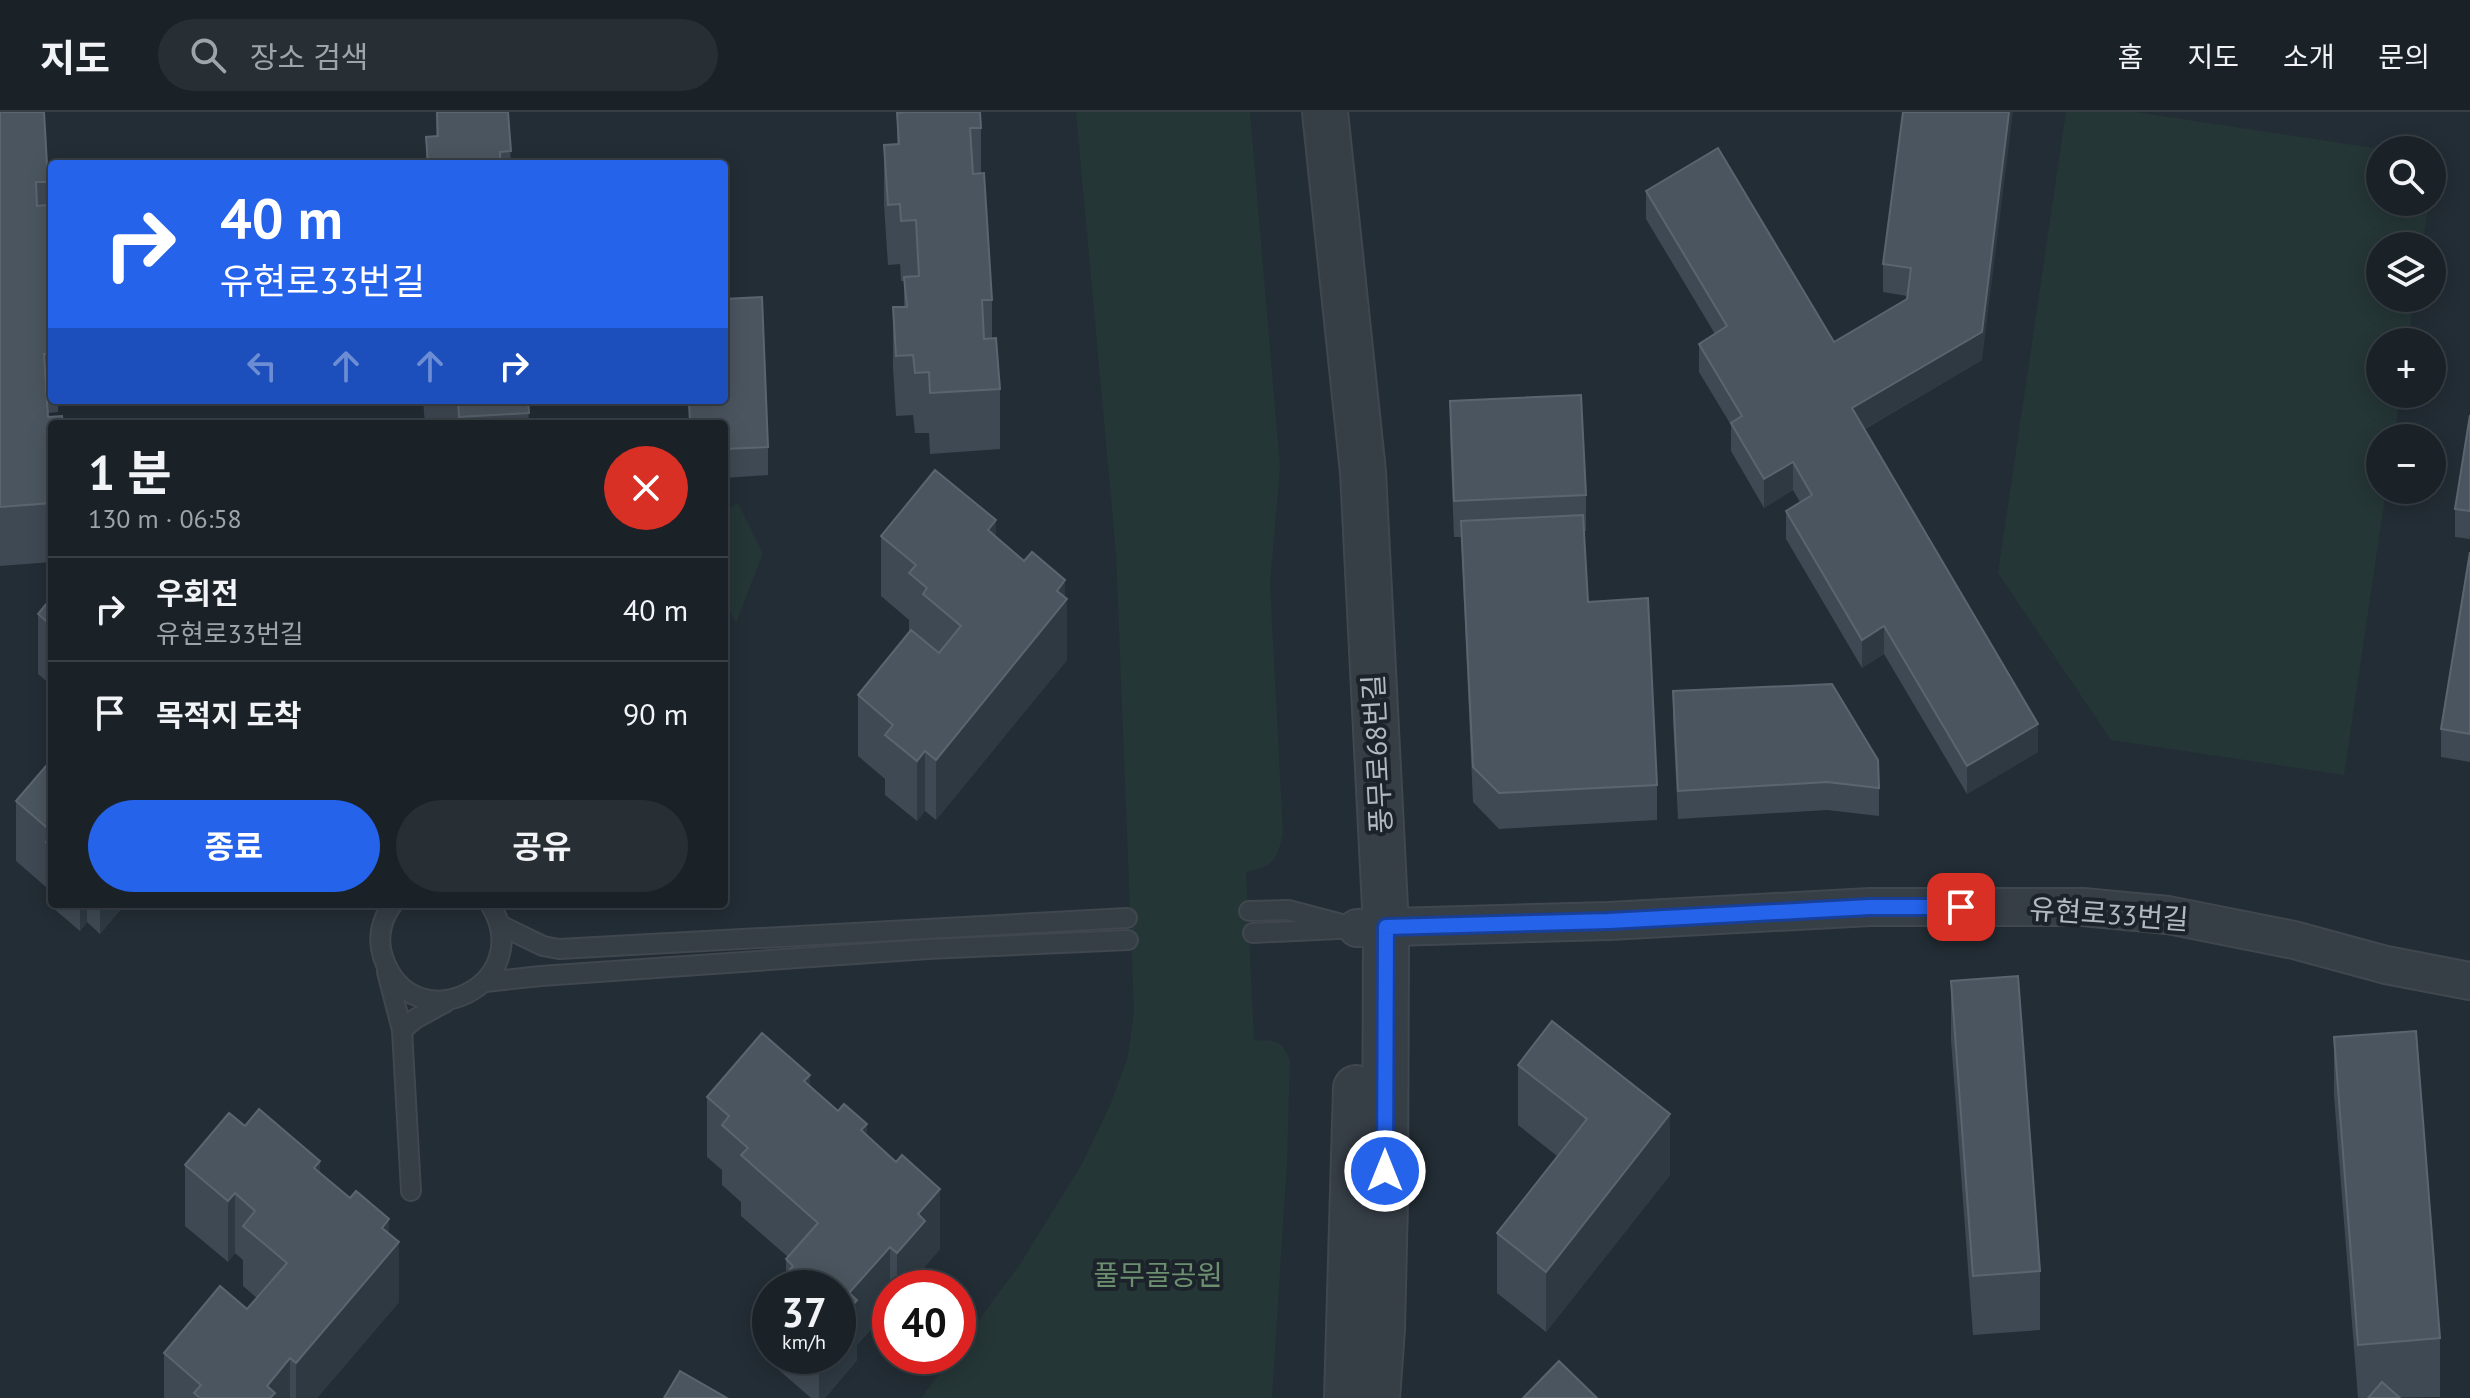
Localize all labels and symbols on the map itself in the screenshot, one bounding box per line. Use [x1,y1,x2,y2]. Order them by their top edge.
street label: 풍무로68번길 [1354,674,1399,835]
pin [1927,873,1995,941]
street label: 유현로33번길 [2028,889,2190,938]
position arrow [1343,1129,1427,1213]
park label: 풀무골공원 [1094,1256,1222,1293]
speed limit sign: 40 [872,1270,976,1374]

